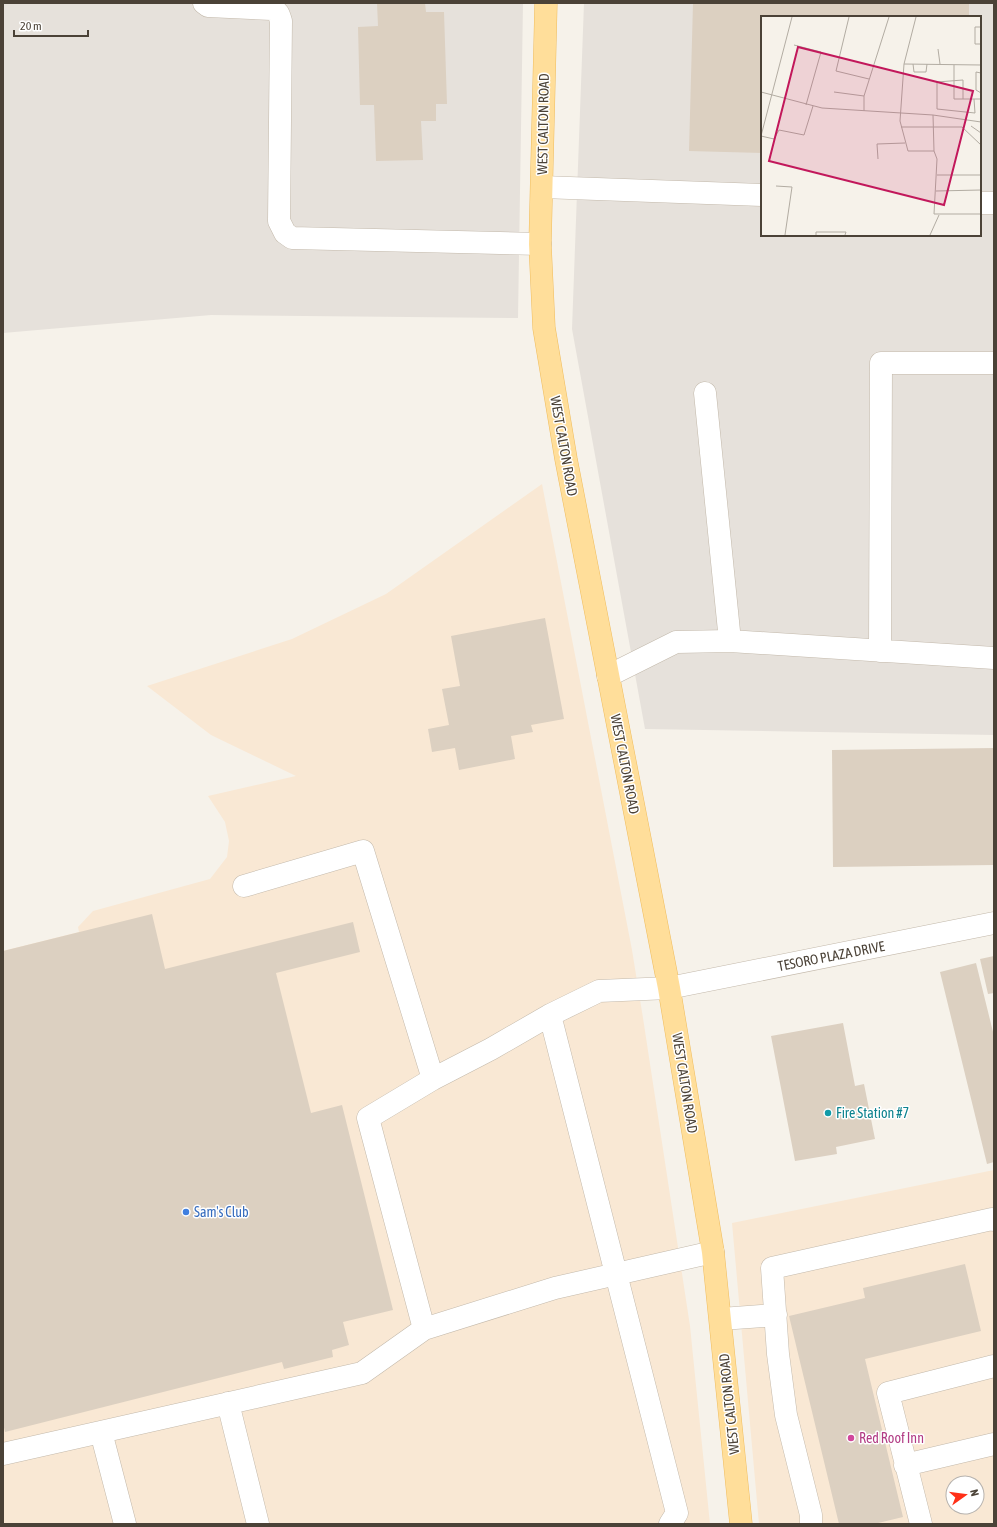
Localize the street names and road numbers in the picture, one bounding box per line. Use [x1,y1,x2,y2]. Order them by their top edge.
street label: WEST CALTON ROAD [534,73,552,175]
street label: WEST CALTON ROAD [547,395,581,497]
street label: WEST CALTON ROAD [607,713,643,815]
street label: TESORO PLAZA DRIVE [776,938,886,974]
street label: WEST CALTON ROAD [669,1032,701,1134]
street label: WEST CALTON ROAD [716,1353,742,1455]

